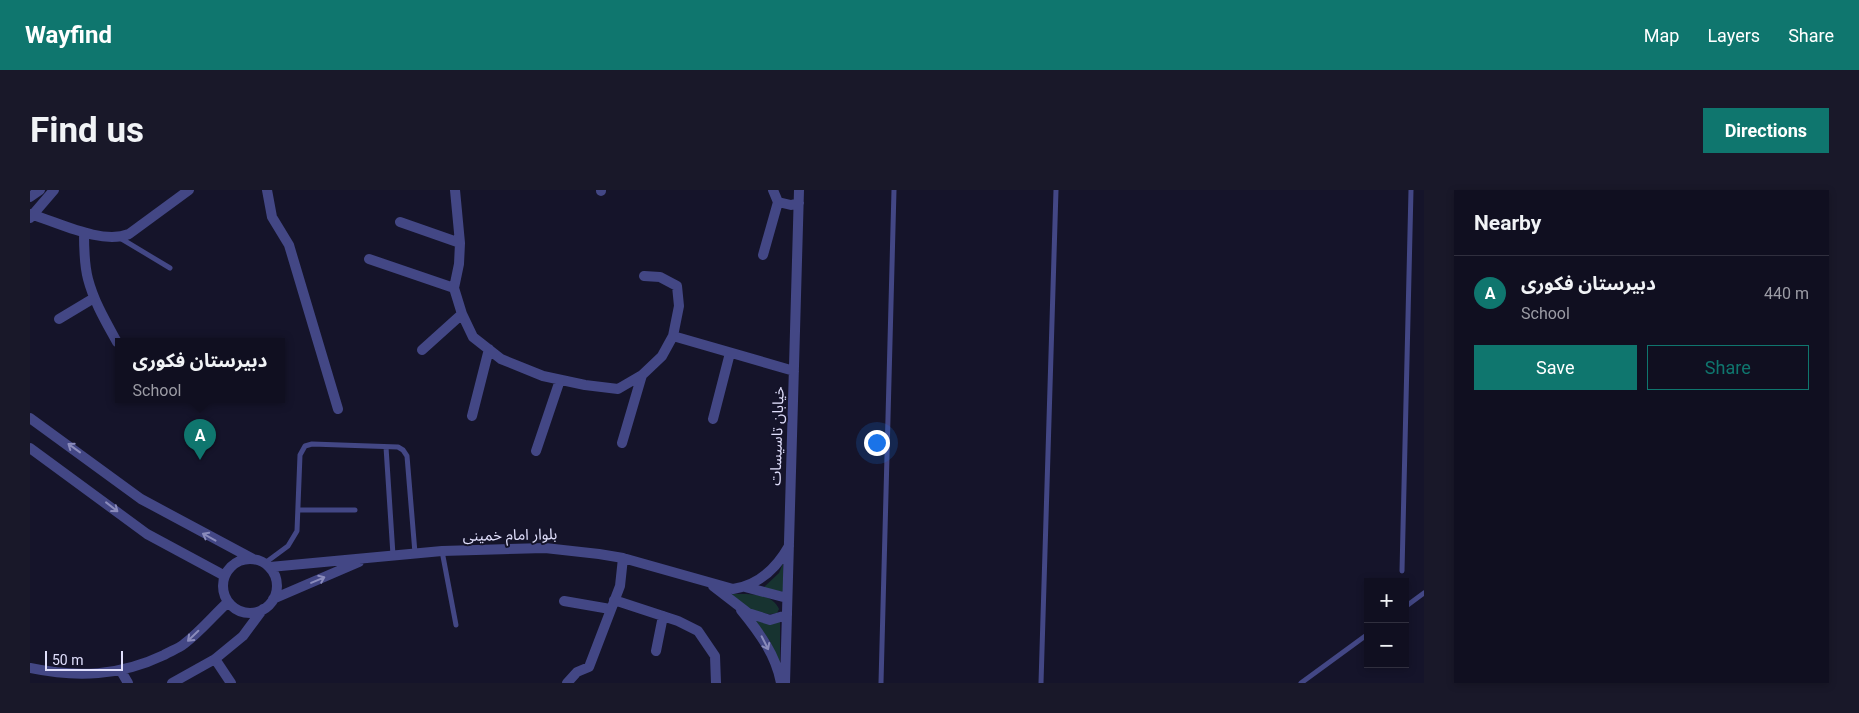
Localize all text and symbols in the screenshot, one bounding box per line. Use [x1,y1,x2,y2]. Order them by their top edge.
text: Wayfind [25,21,112,49]
text: Map [1644,25,1679,46]
text: Layers [1707,25,1760,46]
text: Share [1788,25,1834,46]
button: Directions [1703,108,1829,153]
text: Find us [30,110,144,151]
text: Nearby [1474,211,1541,235]
text: دبیرستان فکوری [1521,272,1656,295]
text: A [1485,284,1495,303]
text: 440 m [1764,284,1809,303]
text: School [1521,304,1570,323]
popup [115,338,285,403]
button: Save [1474,345,1637,390]
button: Share [1647,345,1809,390]
text: دبیرستان فکوری [133,349,267,372]
text: School [133,381,181,400]
street label: خیابان تاسیسات [766,386,788,486]
pin: A [184,419,216,460]
your location [864,430,890,456]
one-way arrow [67,443,81,453]
one-way arrow [105,502,118,513]
street label: بلوار امام خمینی [463,525,557,547]
one-way arrow [202,532,217,542]
one-way arrow [310,574,325,584]
map controls [1364,578,1409,668]
button: + [1364,578,1409,623]
button: − [1364,623,1409,668]
one-way arrow [187,629,199,642]
one-way arrow [761,635,770,650]
scale bar [45,648,122,671]
text: 50 m [52,652,84,668]

